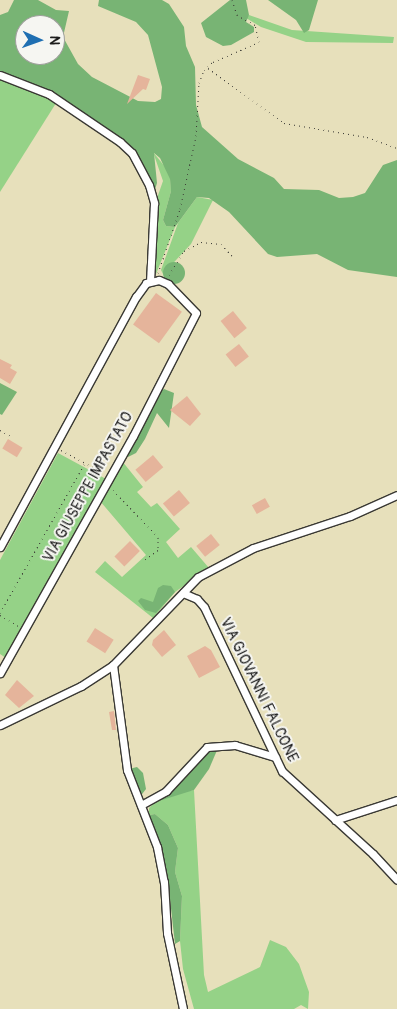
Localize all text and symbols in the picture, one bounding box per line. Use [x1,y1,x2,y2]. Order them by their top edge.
north arrow [15,15,65,65]
text: N [46,35,63,46]
street label: VIA GIUSEPPE IMPASTATO [39,409,137,565]
street label: VIA GIOVANNI FALCONE [216,615,302,765]

